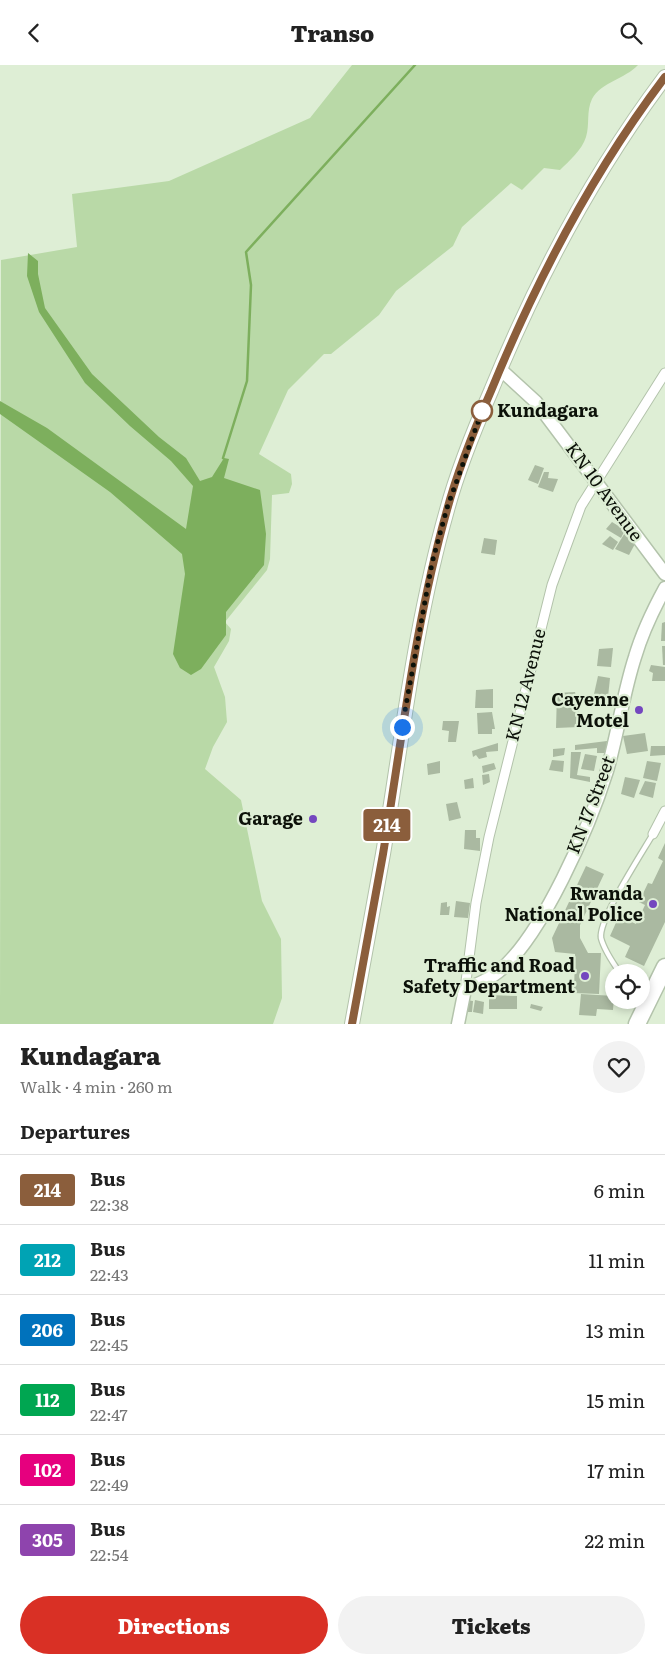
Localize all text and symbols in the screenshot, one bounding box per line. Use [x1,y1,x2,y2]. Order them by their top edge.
text: Transo [291,16,374,49]
icon: back [20,19,48,47]
icon: search [617,19,645,47]
place label: Kundagara [497,396,599,423]
marker: Kundagara [471,400,493,422]
street label: KN 10 Avenue [560,436,650,546]
street label: KN 12 Avenue [497,625,552,744]
place label: Cayenne Motel [551,685,629,733]
marker: Cayenne Motel [633,704,645,716]
your location [390,715,415,740]
street label: KN 17 Street [559,751,621,857]
place label: Garage [238,804,303,831]
line badge: 214 [358,809,416,841]
text: 214 [373,811,401,838]
marker: Garage [307,813,319,825]
place label: Rwanda National Police [505,879,644,927]
marker: Rwanda National Police [647,898,659,910]
place label: Traffic and Road Safety Department [403,951,575,999]
map controls [605,964,650,1009]
button: locate [605,964,650,1009]
marker: Traffic and Road Safety Department [579,970,591,982]
text: Kundagara [20,1037,161,1072]
button: heart [593,1041,645,1093]
text: Walk · 4 min · 260 m [20,1074,173,1098]
text: Departures [20,1117,130,1145]
text: Bus [90,1164,125,1192]
text: 214 [34,1176,61,1203]
text: 6 min [594,1176,645,1204]
text: 22:38 [90,1192,129,1216]
text: Bus [90,1234,125,1262]
text: 212 [34,1246,61,1273]
text: 11 min [588,1246,645,1274]
text: 22:43 [90,1262,129,1286]
text: Bus [90,1304,125,1332]
text: 206 [32,1316,63,1343]
text: 13 min [586,1316,645,1344]
text: 22:45 [90,1332,128,1356]
text: Bus [90,1374,125,1402]
text: 112 [35,1386,60,1413]
text: 15 min [586,1386,645,1414]
text: 22:47 [90,1402,128,1426]
text: Bus [90,1444,125,1472]
text: 102 [34,1456,61,1483]
text: 17 min [587,1456,645,1484]
text: 22:49 [90,1472,128,1496]
text: Bus [90,1514,125,1542]
text: 305 [32,1526,63,1553]
text: 22 min [585,1526,645,1554]
text: 22:54 [90,1542,129,1566]
button: Directions [20,1596,328,1654]
button: Tickets [338,1596,645,1654]

